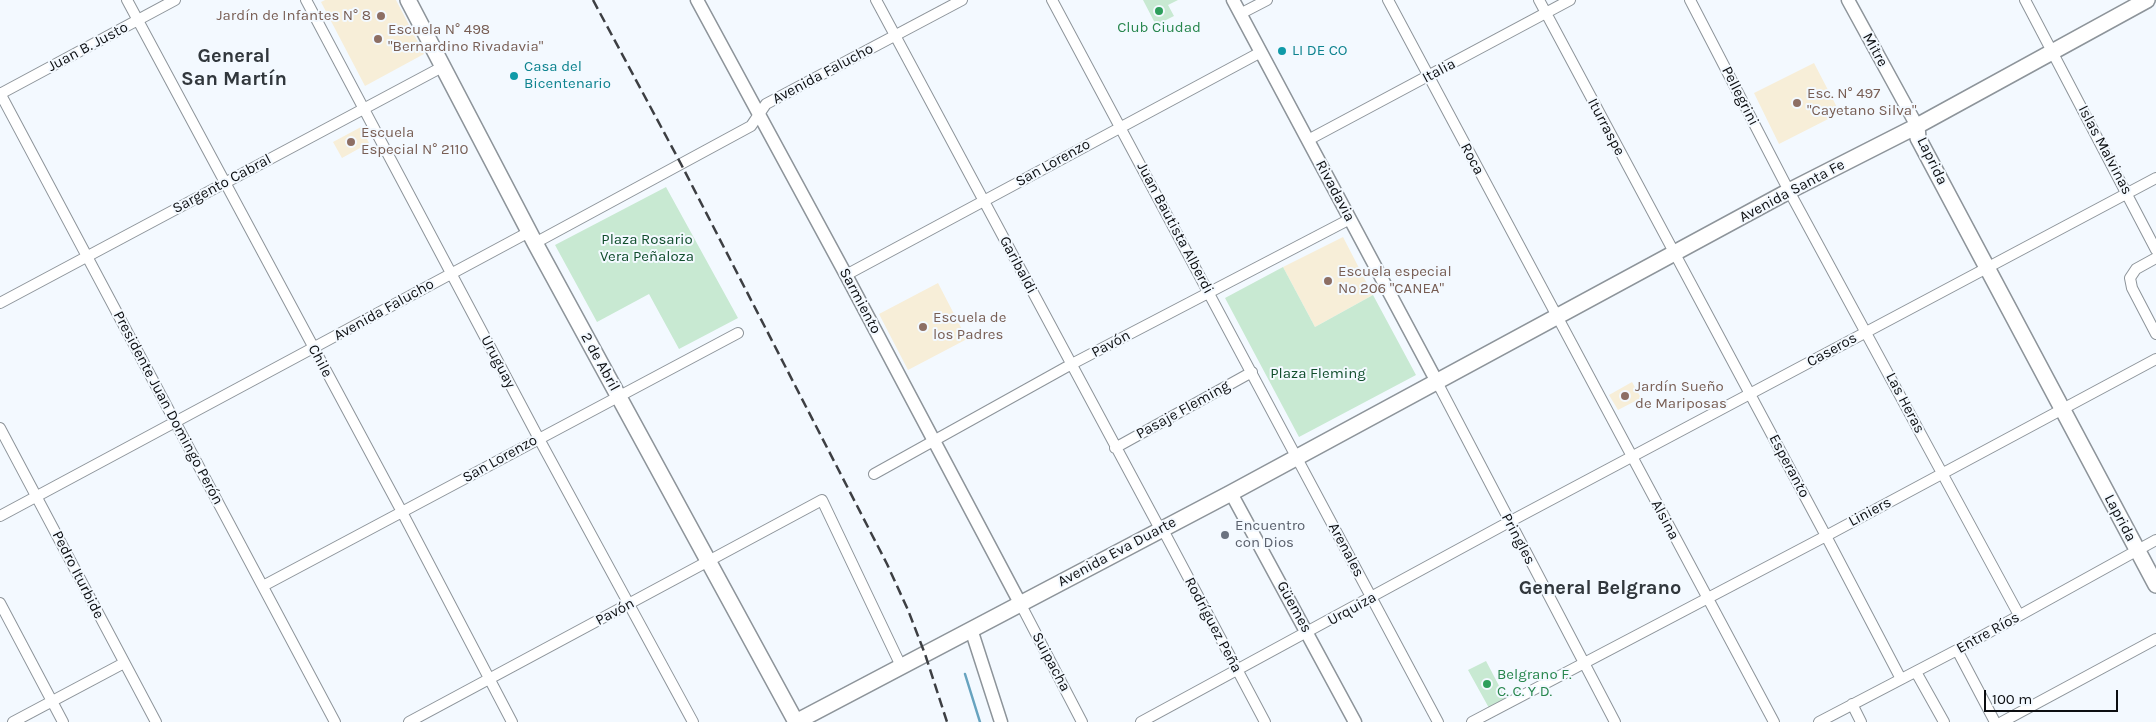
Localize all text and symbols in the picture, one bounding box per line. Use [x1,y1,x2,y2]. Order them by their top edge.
marker: Club Ciudad [1153,5,1165,17]
place label: Jardín de Infantes N° 8 [217,7,371,25]
marker: Jardín de Infantes N° 8 [375,10,387,22]
street label: Juan B. Justo [45,18,131,76]
place label: Club Ciudad [1117,19,1201,37]
place label: Escuela N° 498 "Bernardino Rivadavia" [388,21,543,56]
street label: Mitre [1858,30,1892,70]
marker: Escuela N° 498 "Bernardino Rivadavia" [372,33,384,45]
street label: Avenida Falucho [769,40,877,108]
place label: LI DE CO [1292,42,1348,60]
district label: General San Martín [181,44,287,91]
marker: LI DE CO [1276,45,1288,57]
street label: Italia [1419,55,1459,87]
place label: Casa del Bicentenario [524,58,611,93]
street label: Pellegrini [1717,63,1763,129]
marker: Casa del Bicentenario [508,70,520,82]
place label: Esc. N° 497 "Cayetano Silva" [1807,85,1917,120]
street label: Iturraspe [1583,95,1629,159]
marker: Esc. N° 497 "Cayetano Silva" [1791,97,1803,109]
street label: Islas Malvinas [2074,102,2136,198]
place label: Escuela Especial N° 2110 [361,124,468,159]
street label: Laprida [1913,134,1951,188]
street label: San Lorenzo [1012,135,1094,191]
marker: Escuela Especial N° 2110 [345,136,357,148]
street label: Roca [1456,140,1488,178]
street label: Sargento Cabral [169,150,275,218]
street label: Avenida Santa Fe [1736,156,1848,226]
street label: Rivadavia [1311,157,1359,225]
street label: Juan Bautista Alberdi [1133,159,1217,297]
park label: Plaza Rosario Vera Peñaloza [600,231,694,266]
street label: Garibaldi [995,233,1041,297]
place label: Escuela especial Nº 206 "CANEA" [1338,263,1452,298]
street label: Sarmiento [835,265,885,337]
street label: Avenida Falucho [331,275,437,345]
marker: Escuela especial Nº 206 "CANEA" [1322,275,1334,287]
street label: Presidente Juan Domingo Perón [109,308,227,508]
place label: Escuela de los Padres [933,309,1006,344]
marker: Escuela de los Padres [917,321,929,333]
street label: Pavón [1089,326,1133,362]
street label: Caseros [1804,329,1860,371]
street label: 2 de Abril [577,330,623,394]
street label: Uruguay [477,333,519,391]
street label: Chile [304,341,336,381]
park label: Plaza Fleming [1270,365,1366,383]
street label: Las Heras [1882,370,1928,436]
street label: Pasaje Fleming [1133,377,1233,443]
place label: Jardín Sueño de Mariposas [1635,378,1727,413]
marker: Jardín Sueño de Mariposas [1619,390,1631,402]
street label: San Lorenzo [459,431,541,487]
street label: Esperanto [1765,431,1813,501]
street label: Laprida [2100,491,2140,545]
street label: Liniers [1845,493,1895,531]
street label: Alsina [1647,497,1683,543]
street label: Pringles [1497,510,1539,568]
street label: Avenida Eva Duarte [1055,513,1179,591]
place label: Encuentro con Dios [1235,517,1305,552]
street label: Arenales [1324,520,1368,580]
street label: Pedro Iturbide [48,528,108,622]
marker: Encuentro con Dios [1219,529,1231,541]
street label: Rodríguez Peña [1180,574,1246,676]
district label: General Belgrano [1519,576,1681,600]
street label: Güemes [1273,578,1315,636]
street label: Urquiza [1324,588,1380,630]
street label: Pavón [593,594,637,630]
street label: Entre Ríos [1953,608,2023,658]
street label: Suipacha [1028,629,1074,695]
place label: Belgrano F. C. C. Y D. [1497,666,1572,701]
marker: Belgrano F. C. C. Y D. [1481,678,1493,690]
scale bar [1986,680,2120,712]
text: 100 m [1992,690,2032,708]

